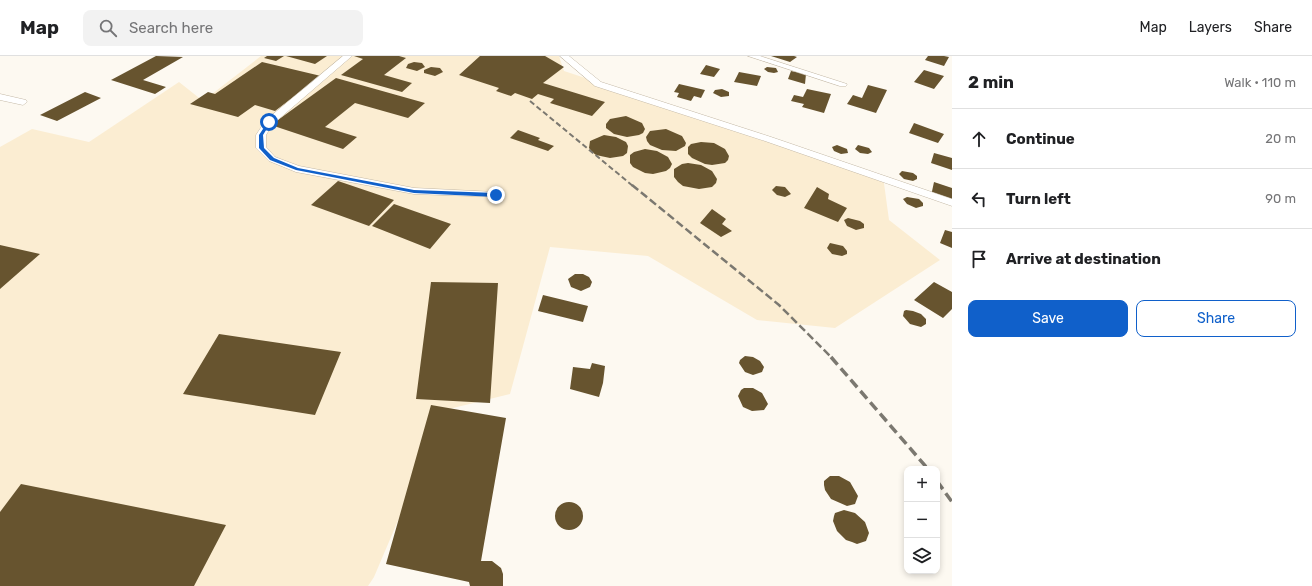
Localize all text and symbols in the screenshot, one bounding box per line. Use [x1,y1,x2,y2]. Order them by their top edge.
search box [83,10,363,46]
text: Map [20,16,59,39]
icon: search [97,17,119,39]
text: Search here [129,19,213,37]
text: Map [1140,19,1167,36]
text: Layers [1189,19,1232,36]
text: Share [1254,19,1292,36]
text: 2 min [968,72,1014,92]
text: Walk · 110 m [1224,75,1296,90]
route start [260,113,278,131]
icon: ahead [968,128,990,150]
text: Continue [1006,130,1075,148]
text: 20 m [1265,131,1296,146]
route end [487,186,505,204]
icon: left [968,188,990,210]
text: Turn left [1006,190,1071,208]
text: 90 m [1265,191,1296,206]
icon: arrive [968,248,990,270]
text: Arrive at destination [1006,250,1161,268]
button: Save [968,300,1128,337]
button: Share [1136,300,1296,337]
map controls [904,466,940,574]
button: + [904,466,940,502]
button: − [904,502,940,538]
button: layers [904,538,940,574]

